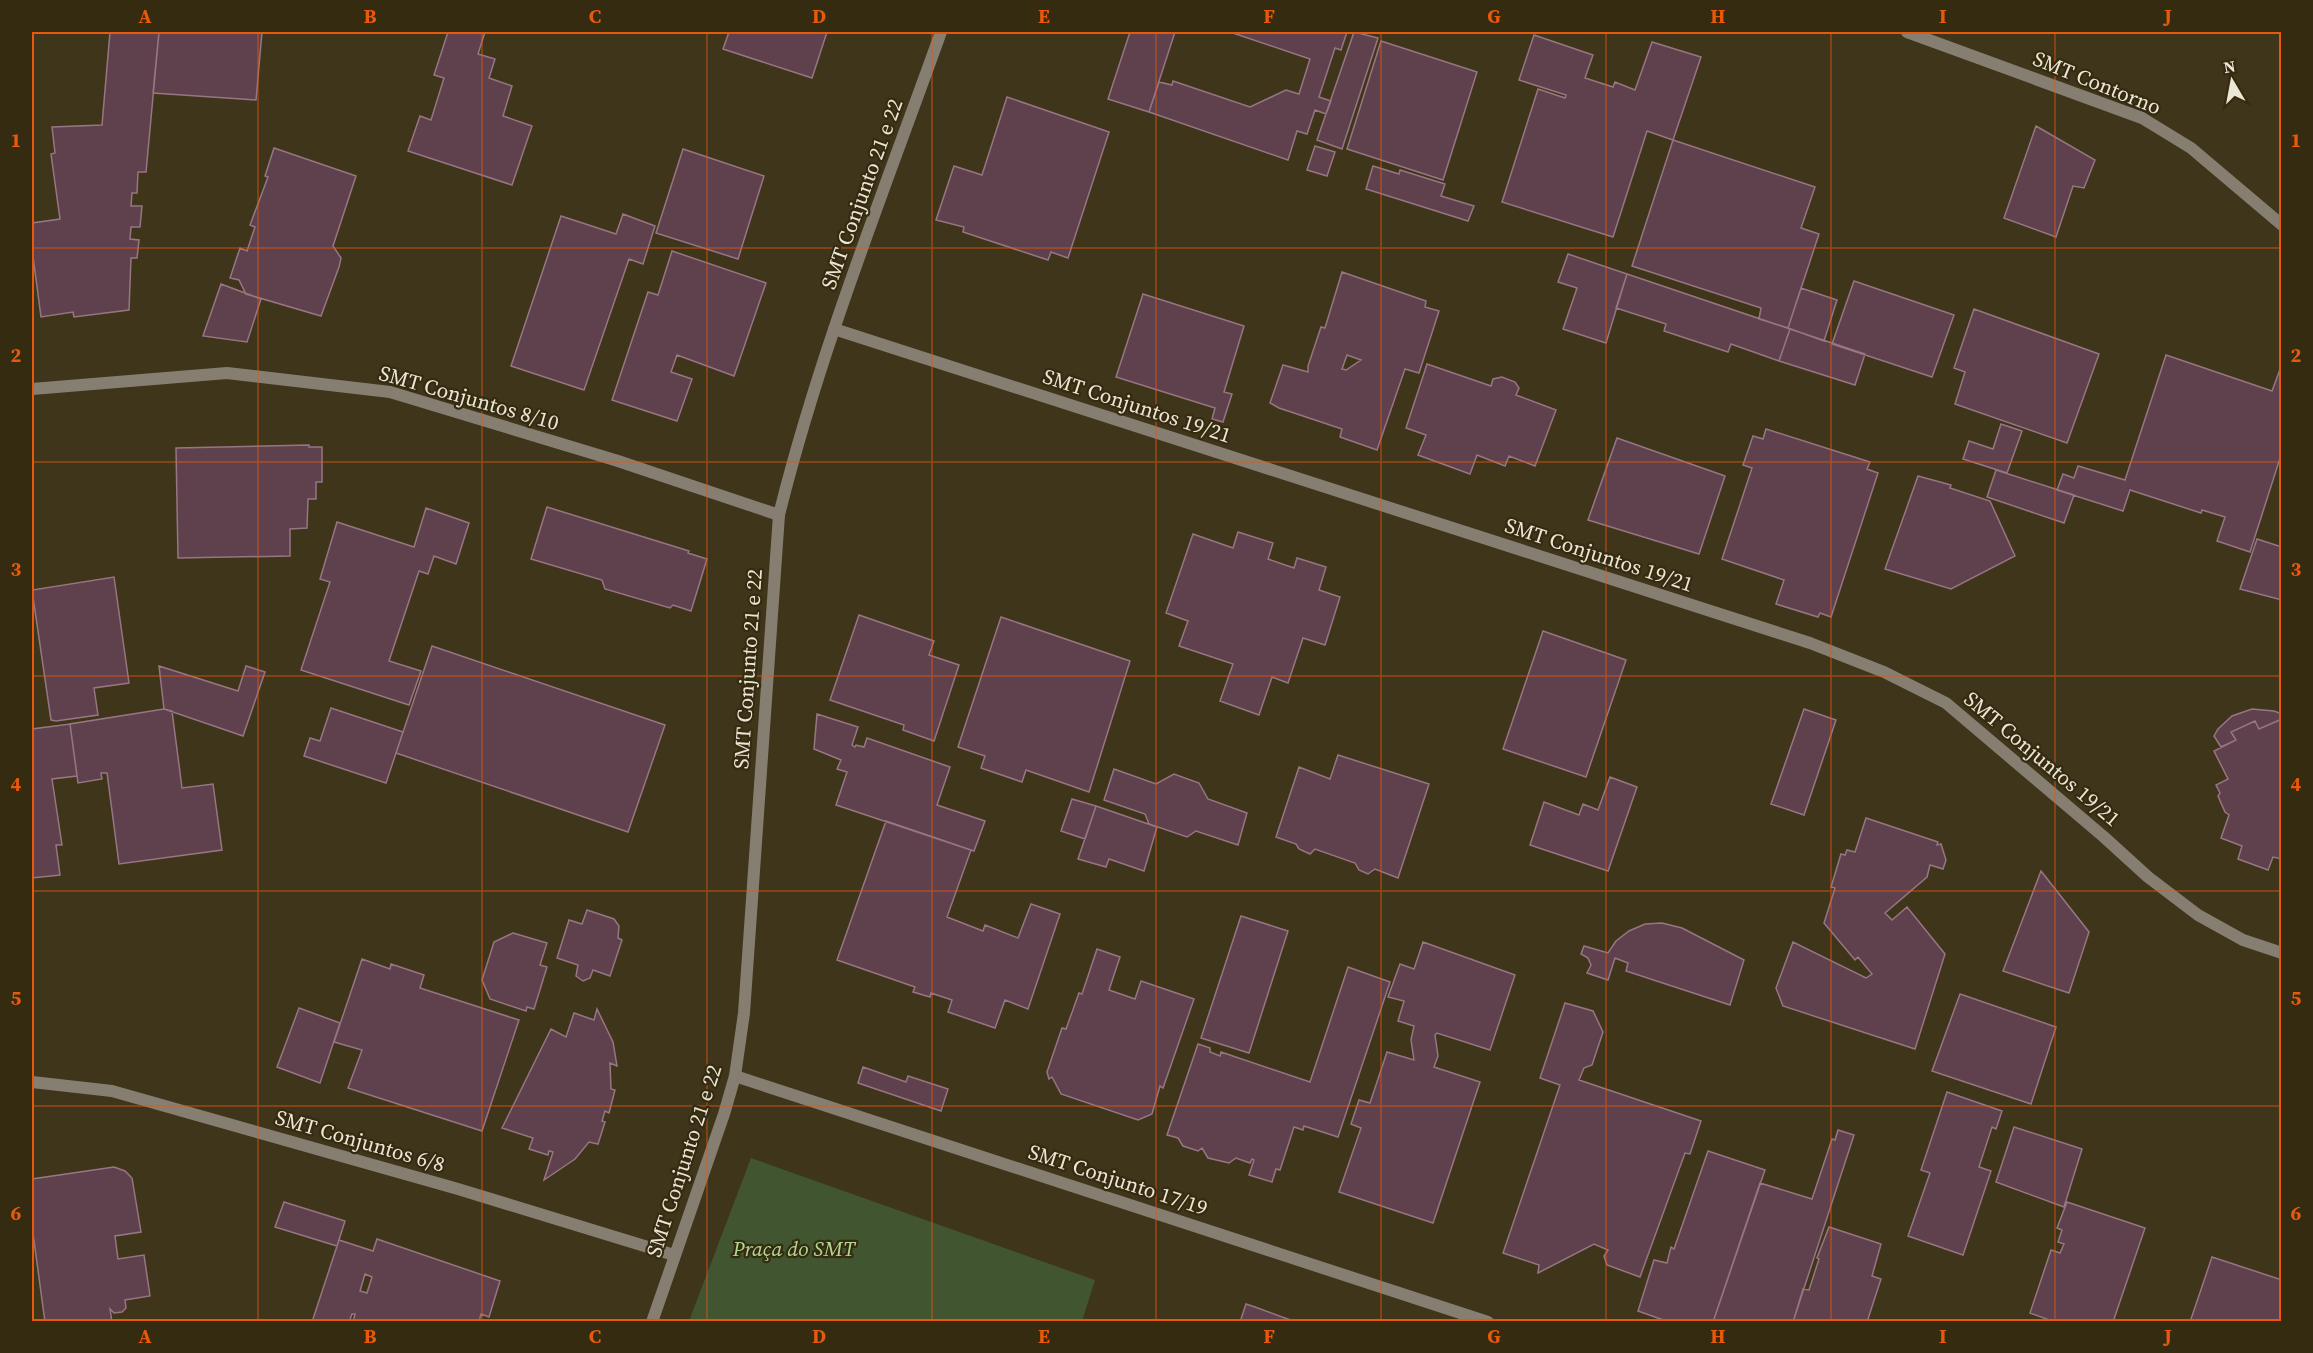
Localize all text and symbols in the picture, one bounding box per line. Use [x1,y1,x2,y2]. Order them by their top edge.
text: A [138,2,152,30]
text: B [363,2,377,30]
text: C [589,2,601,30]
text: D [812,2,826,30]
text: E [1038,2,1050,30]
text: F [1263,2,1275,30]
text: G [1487,2,1501,30]
text: H [1710,2,1726,30]
text: I [1939,2,1947,30]
text: J [2162,2,2172,30]
street label: SMT Contorno [2029,44,2165,121]
north arrow [2202,51,2262,111]
text: N [2222,54,2237,78]
street label: SMT Conjunto 21 e 22 [814,95,909,293]
text: 1 [11,126,21,154]
text: 1 [2291,126,2301,154]
text: 2 [11,341,22,369]
text: 2 [2291,341,2302,369]
street label: SMT Conjuntos 8/10 [376,358,562,437]
street label: SMT Conjuntos 19/21 [1039,361,1235,450]
street label: SMT Conjuntos 19/21 [1501,510,1697,599]
text: 3 [11,555,22,583]
text: 3 [2291,555,2302,583]
street label: SMT Conjunto 21 e 22 [726,568,769,770]
street label: SMT Conjuntos 19/21 [1958,684,2127,833]
text: 4 [11,770,22,798]
text: 4 [2291,770,2302,798]
text: 5 [11,984,22,1012]
text: 5 [2291,984,2302,1012]
street label: SMT Conjunto 21 e 22 [639,1061,728,1261]
street label: SMT Conjuntos 6/8 [272,1102,448,1179]
street label: SMT Conjunto 17/19 [1025,1137,1212,1222]
text: 6 [11,1199,22,1227]
text: 6 [2291,1199,2302,1227]
park label: Praça do SMT [732,1234,856,1263]
text: A [138,1322,152,1350]
text: B [363,1322,377,1350]
text: C [589,1322,601,1350]
text: D [812,1322,826,1350]
text: E [1038,1322,1050,1350]
text: F [1263,1322,1275,1350]
text: G [1487,1322,1501,1350]
text: H [1710,1322,1726,1350]
text: I [1939,1322,1947,1350]
text: J [2162,1322,2172,1350]

